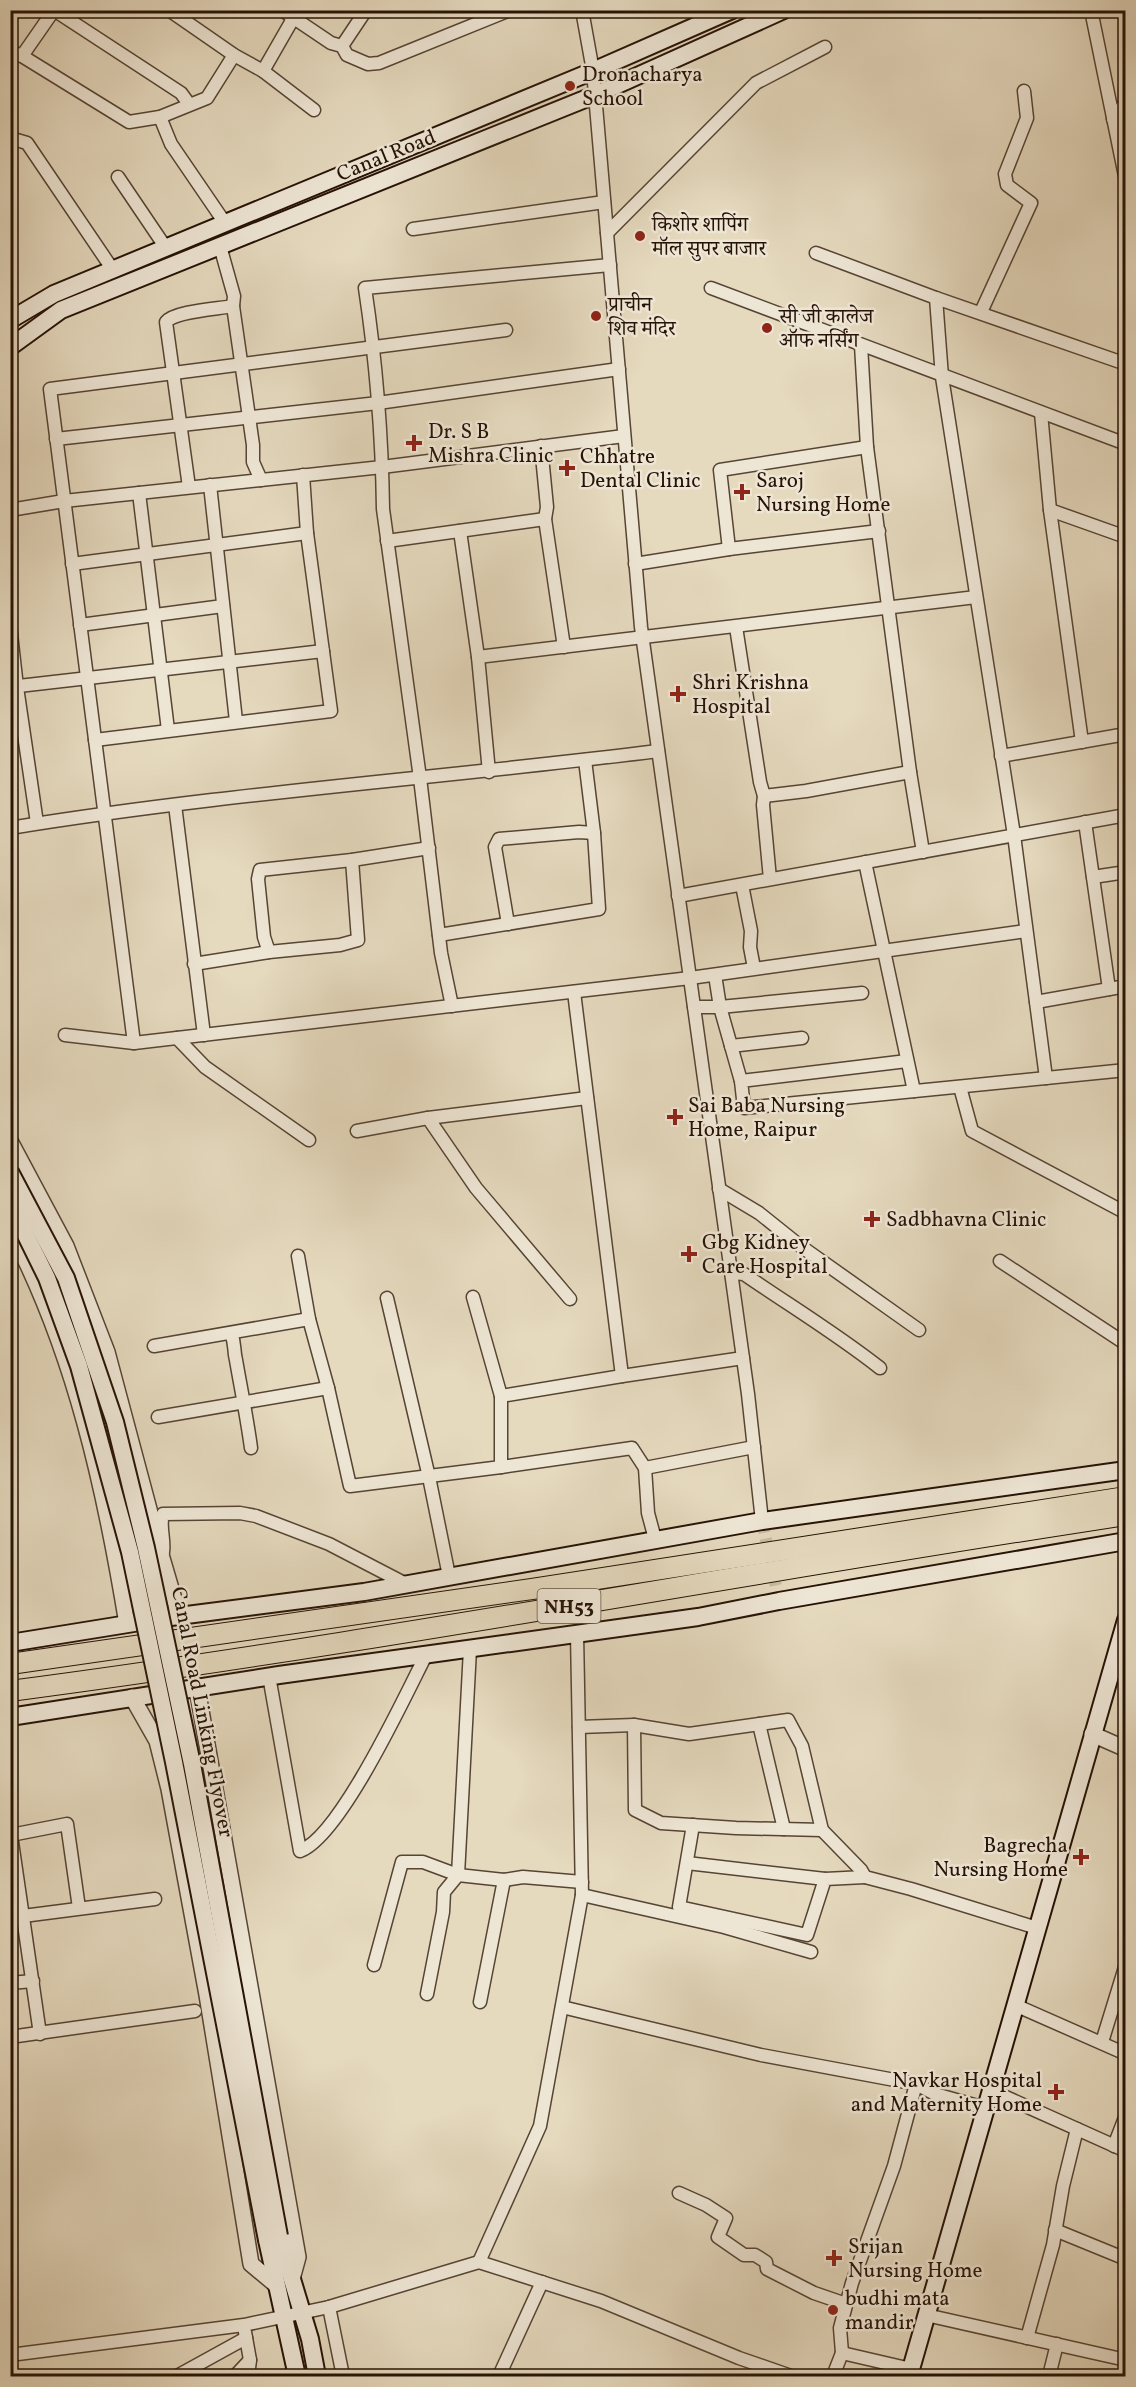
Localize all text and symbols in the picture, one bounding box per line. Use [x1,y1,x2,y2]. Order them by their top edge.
place label: Dronacharya School [582,61,703,114]
marker: Dronacharya School [563,79,577,93]
street label: Canal Road [332,123,441,190]
place label: किशोर शापिंग मॉल सुपर बाजार [651,211,767,264]
marker: किशोर शापिंग मॉल सुपर बाजार [633,229,647,243]
place label: प्राचीन शिव मंदिर [607,291,677,344]
place label: सी जी कालेज ऑफ नर्सिंग [778,303,874,356]
marker: प्राचीन शिव मंदिर [589,309,603,323]
marker: सी जी कालेज ऑफ नर्सिंग [760,321,774,335]
place label: Dr. S B Mishra Clinic [428,418,553,471]
marker: Dr. S B Mishra Clinic [405,434,423,452]
place label: Chhatre Dental Clinic [580,443,701,496]
marker: Chhatre Dental Clinic [558,459,576,477]
place label: Saroj Nursing Home [756,467,891,520]
marker: Saroj Nursing Home [733,483,751,501]
place label: Shri Krishna Hospital [692,669,809,722]
marker: Shri Krishna Hospital [669,685,687,703]
place label: Sai Baba Nursing Home, Raipur [688,1092,845,1145]
marker: Sai Baba Nursing Home, Raipur [666,1108,684,1126]
place label: Sadbhavna Clinic [886,1206,1046,1235]
marker: Sadbhavna Clinic [863,1210,881,1228]
place label: Gbg Kidney Care Hospital [702,1229,828,1282]
marker: Gbg Kidney Care Hospital [680,1245,698,1263]
street label: Canal Road Linking Flyover [163,1584,240,1840]
road number: NH53 [538,1589,600,1623]
place label: Bagrecha Nursing Home [933,1832,1068,1885]
marker: Bagrecha Nursing Home [1072,1848,1090,1866]
place label: Navkar Hospital and Maternity Home [851,2067,1042,2120]
marker: Navkar Hospital and Maternity Home [1047,2083,1065,2101]
place label: Srijan Nursing Home [848,2233,983,2286]
marker: Srijan Nursing Home [825,2249,843,2267]
place label: budhi mata mandir [845,2285,950,2338]
marker: budhi mata mandir [826,2303,840,2317]

